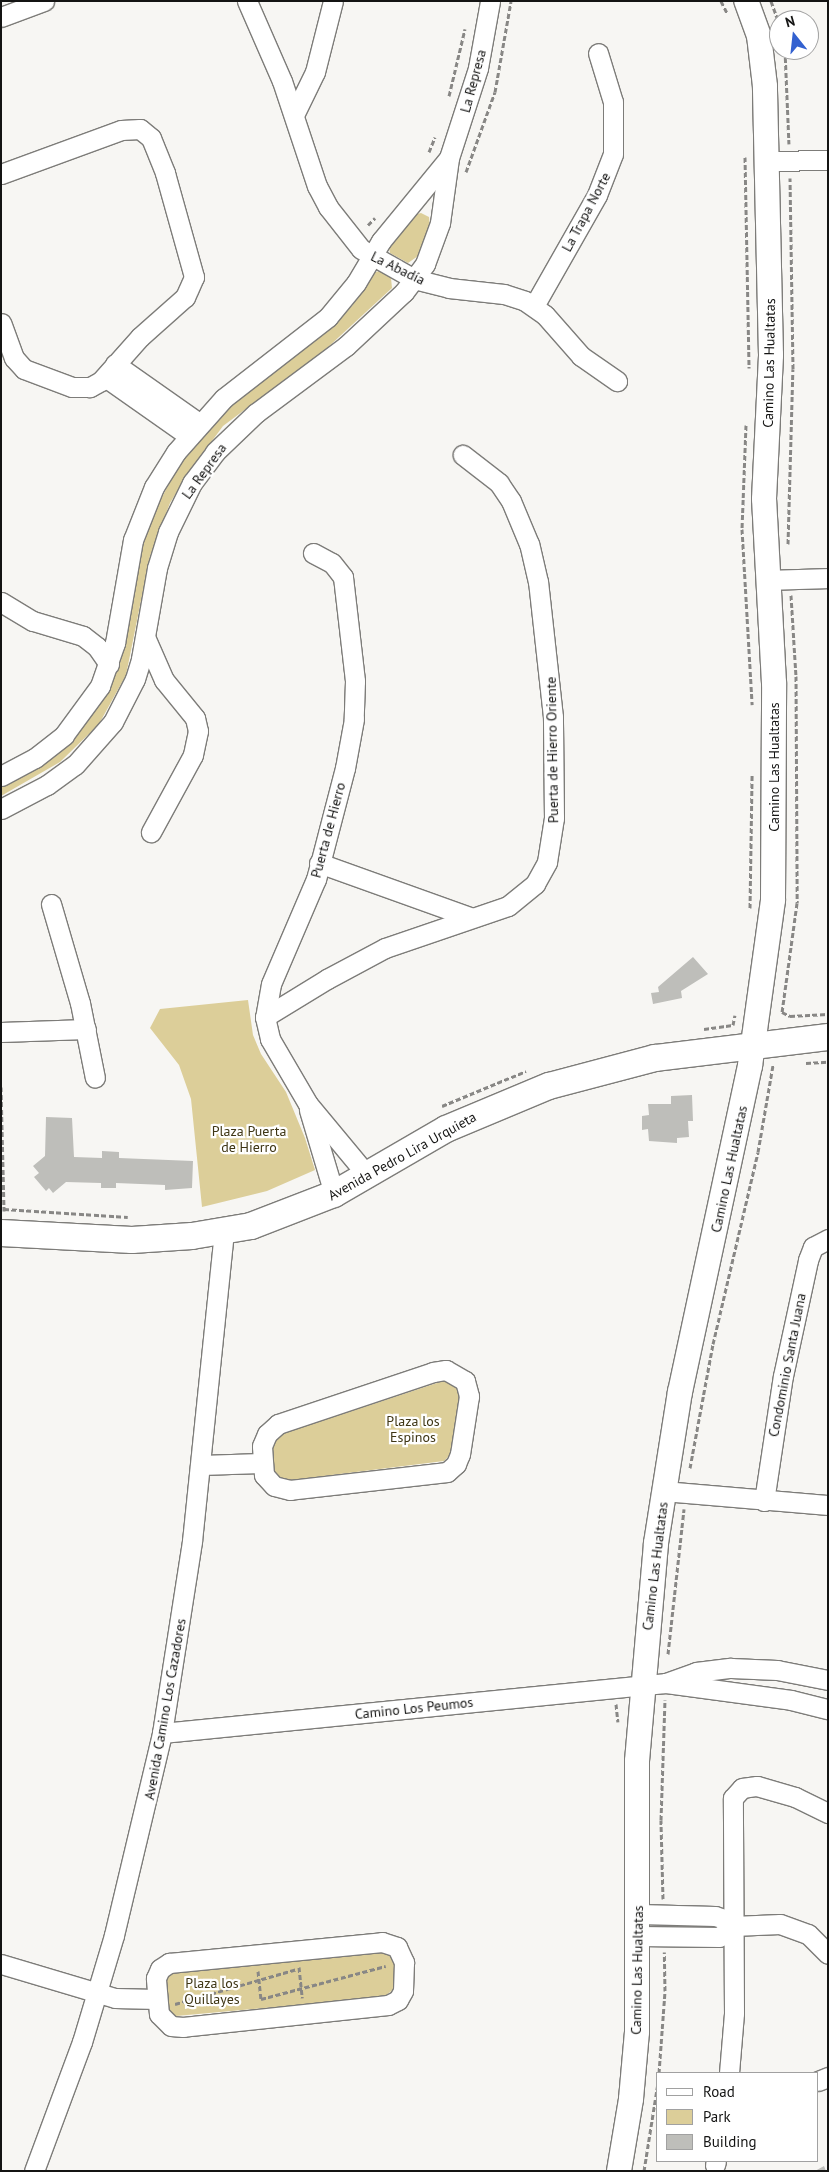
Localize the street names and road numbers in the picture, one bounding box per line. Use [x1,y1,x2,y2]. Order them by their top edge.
street label: La Represa [457,48,489,114]
street label: La Trapa Norte [558,169,614,255]
street label: La Abadía [368,248,428,288]
street label: Camino Las Hualtatas [759,298,779,428]
street label: La Represa [178,440,230,502]
street label: Puerta de Hierro Oriente [542,677,562,823]
street label: Camino Las Hualtatas [766,702,782,832]
street label: Puerta de Hierro [307,780,349,880]
street label: Camino Las Hualtatas [707,1104,751,1234]
street label: Avenida Pedro Lira Urquieta [325,1108,479,1204]
street label: Condominio Santa Juana [765,1292,809,1438]
street label: Camino Las Hualtatas [639,1501,671,1631]
street label: Avenida Camino Los Cazadores [141,1617,189,1801]
street label: Camino Los Peumos [354,1693,474,1723]
street label: Camino Las Hualtatas [627,1905,647,2035]

